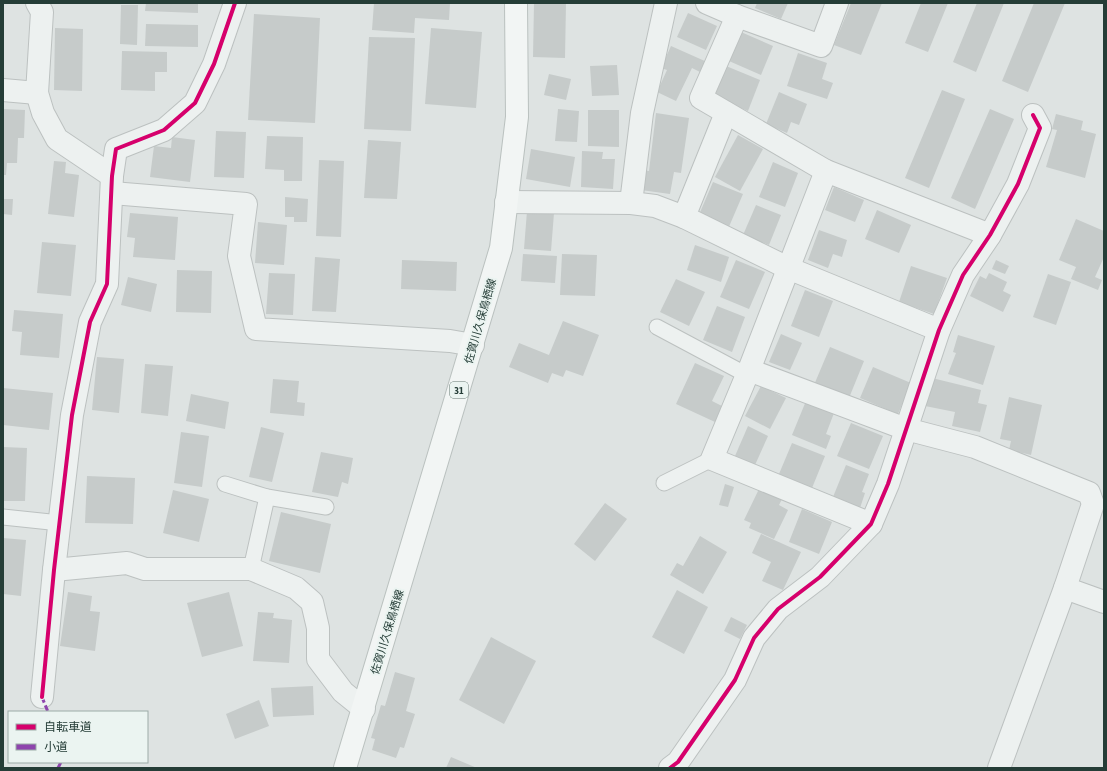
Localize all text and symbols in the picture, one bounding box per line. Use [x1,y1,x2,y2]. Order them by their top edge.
street label: 佐賀川久保鳥栖線 [462,277,498,365]
road number: 31 [450,382,468,398]
street label: 佐賀川久保鳥栖線 [368,588,406,676]
legend [8,711,148,763]
text: 自転車道 [44,720,92,734]
text: 小道 [44,740,68,754]

